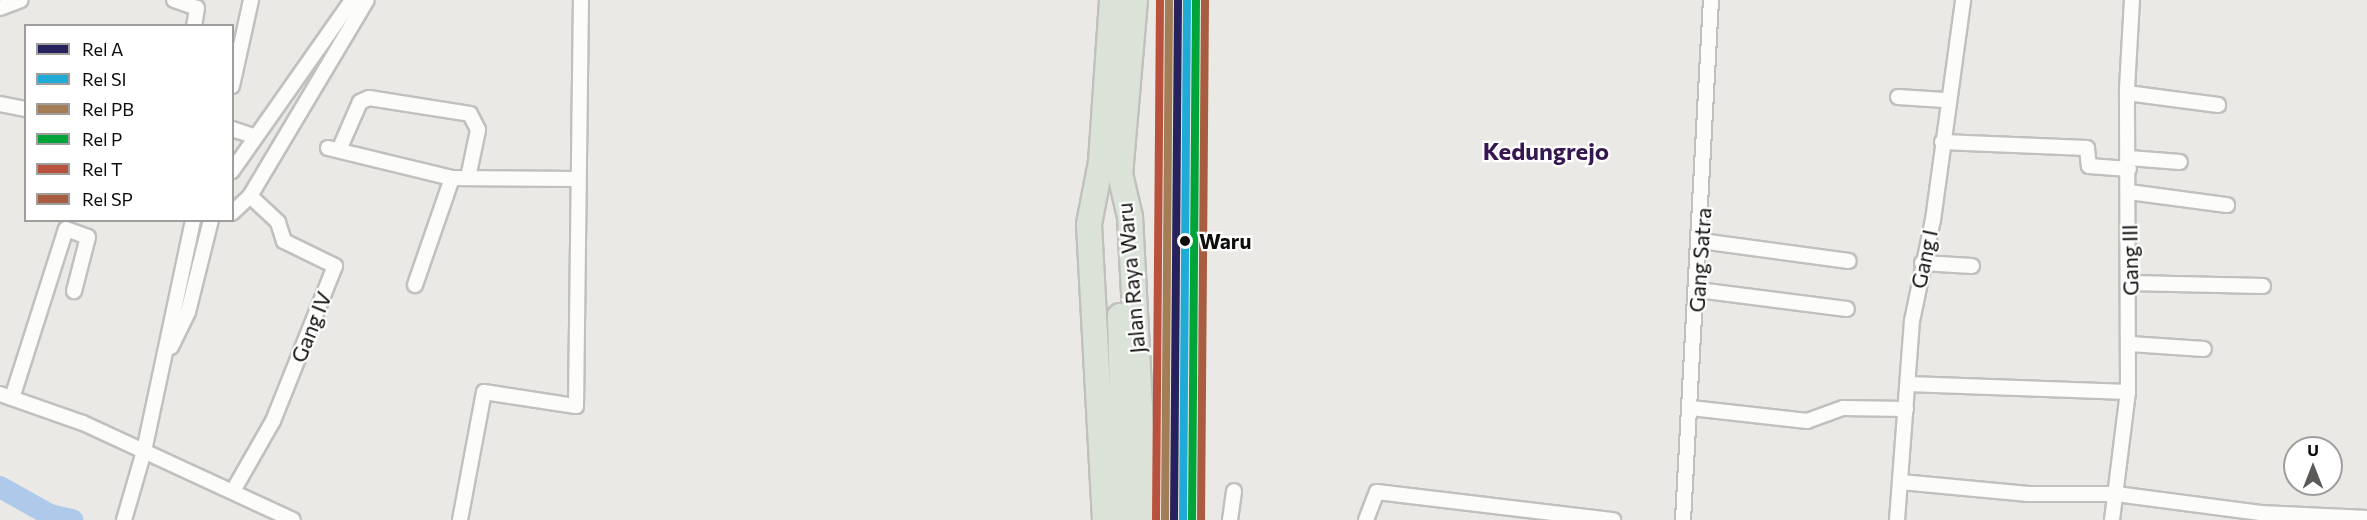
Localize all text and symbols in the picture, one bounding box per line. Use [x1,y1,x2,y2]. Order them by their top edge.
legend [24,24,234,222]
text: Rel A [82,38,123,60]
text: Rel SI [82,68,127,90]
text: Rel PB [82,98,134,120]
text: Rel P [82,128,122,150]
district label: Kedungrejo [1483,137,1609,165]
text: Rel T [82,158,123,180]
text: Rel SP [82,188,133,210]
street label: Jalan Raya Waru [1112,202,1150,354]
street label: Gang Satra [1684,207,1716,313]
street label: Gang III [2117,224,2143,296]
street label: Gang I [1905,227,1943,291]
place label: Waru [1199,228,1252,254]
marker: Waru [1176,232,1194,250]
street label: Gang IV [285,288,337,366]
north arrow [2283,436,2343,496]
text: U [2307,440,2319,459]

